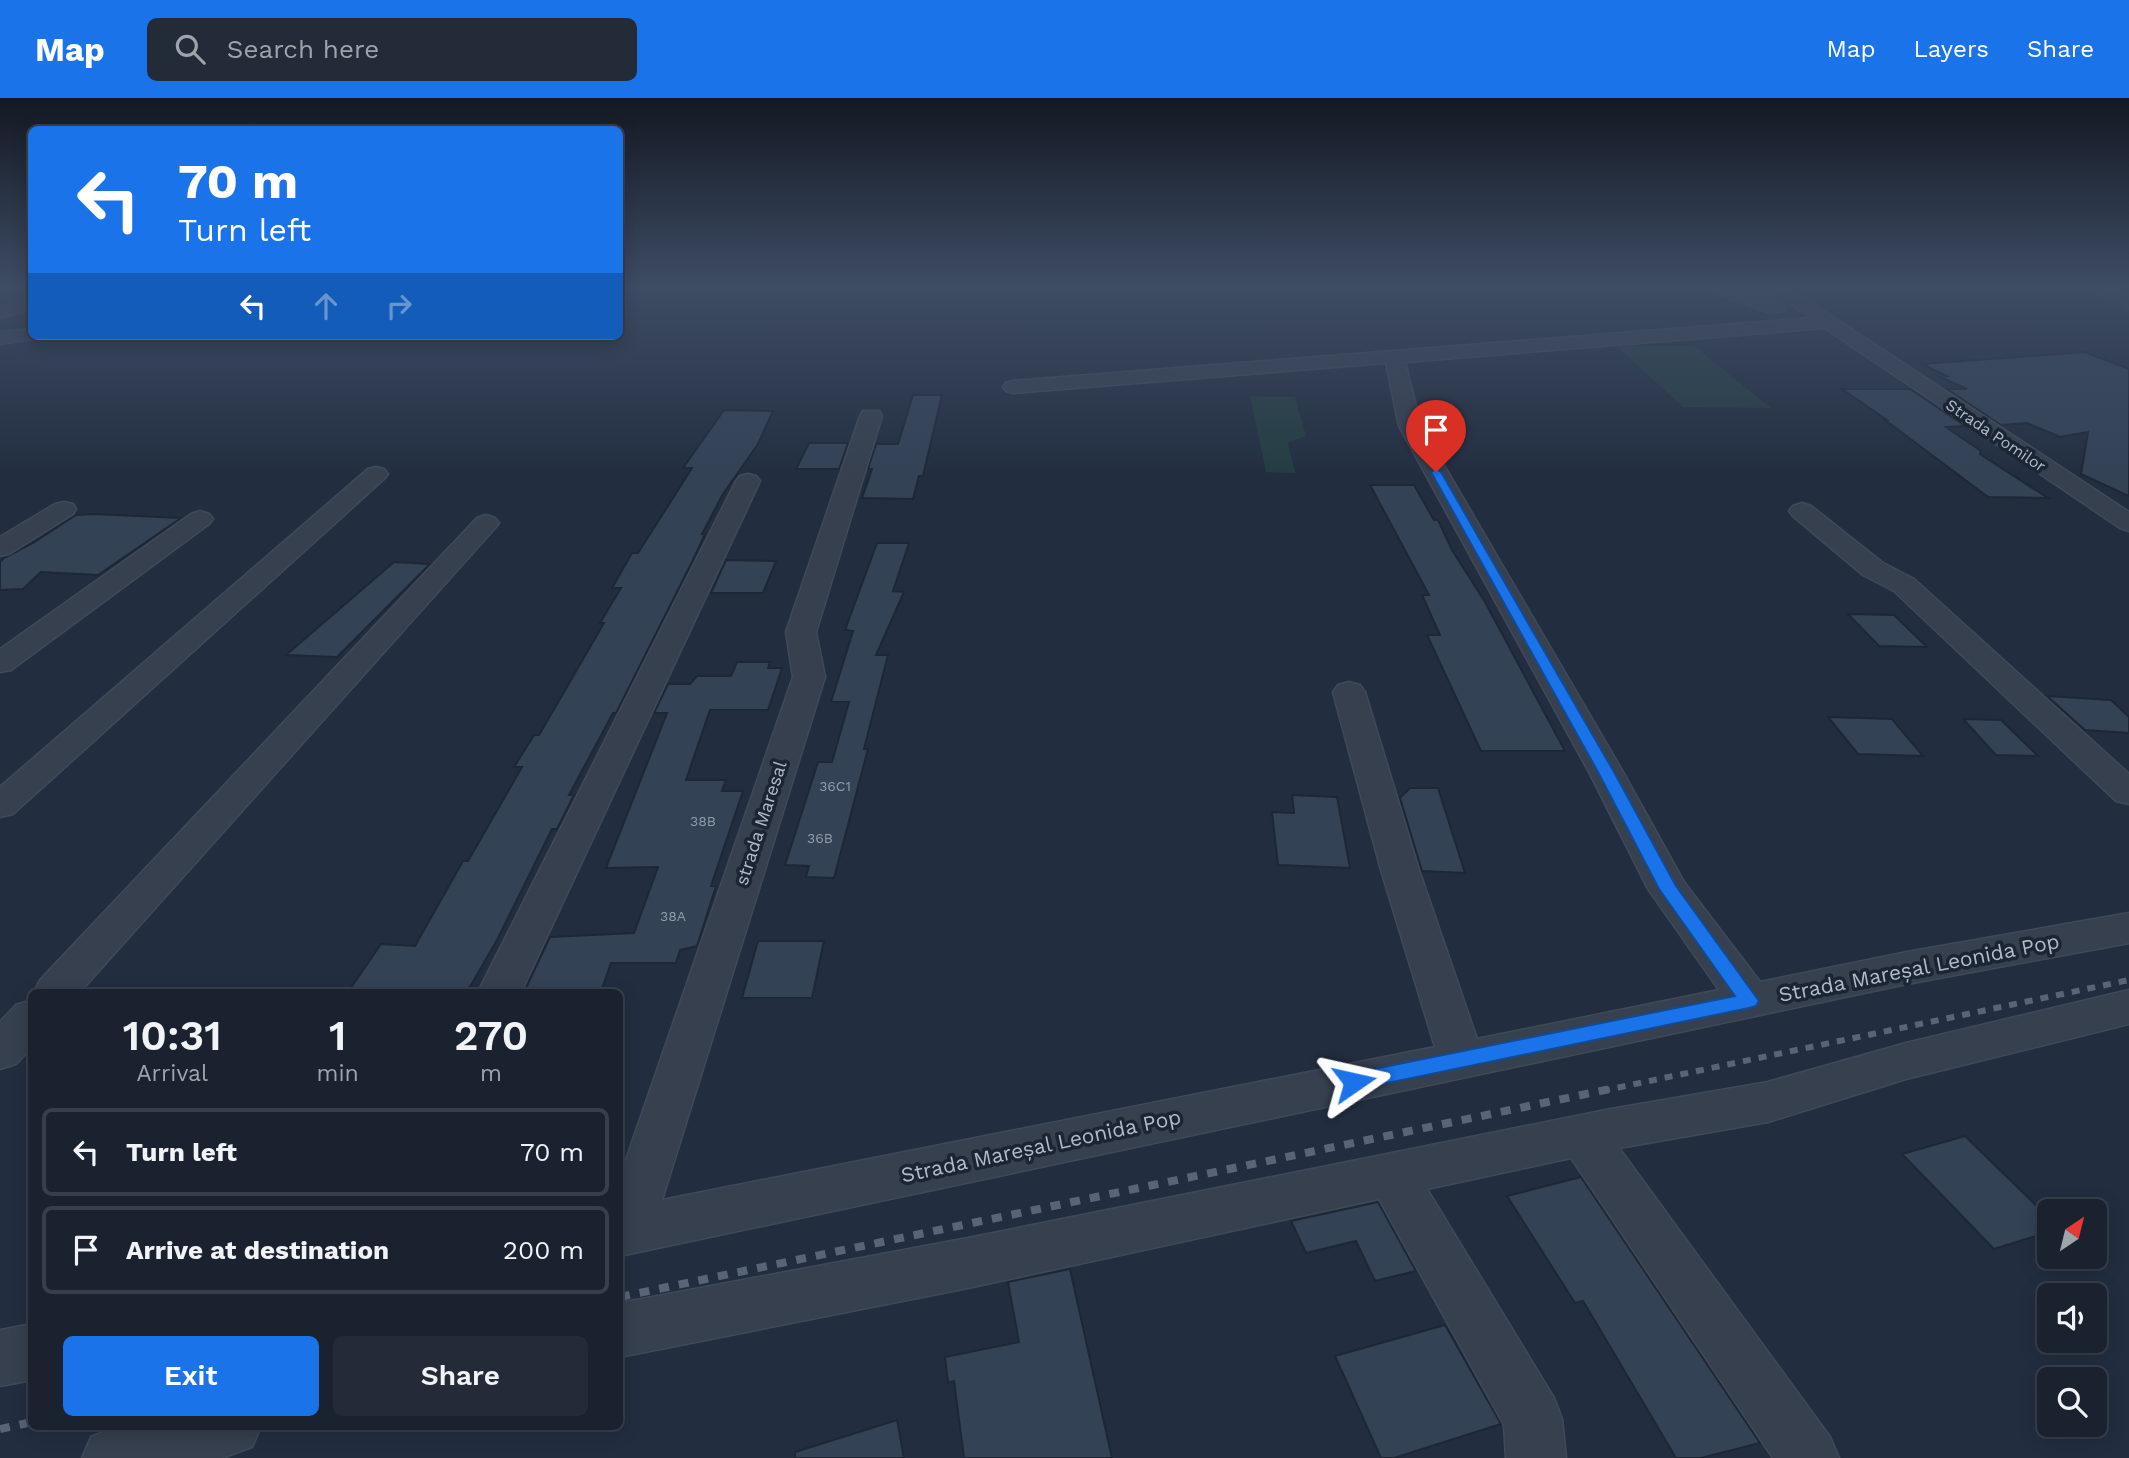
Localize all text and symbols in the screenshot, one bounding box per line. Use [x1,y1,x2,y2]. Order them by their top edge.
search box [147,18,637,81]
text: Map [35,30,105,69]
icon: search [171,30,209,68]
text: Search here [227,34,379,64]
text: Map [1827,35,1875,63]
text: Layers [1913,35,1989,63]
text: Share [2027,35,2094,63]
text: 70 m [178,152,298,210]
icon: left [63,154,154,245]
text: Turn left [178,211,311,249]
icon: left [234,287,272,325]
icon: ahead [307,287,345,325]
icon: right [380,287,418,325]
street label: Strada Pomilor [1942,395,2050,476]
pin [1406,400,1466,472]
icon: arrive [1417,411,1455,449]
street label: strada Maresal [731,758,791,888]
house number: 36C1 [819,778,851,794]
house number: 38B [690,813,716,829]
house number: 36B [807,830,833,846]
house number: 38A [660,908,686,924]
street label: Strada Mareșal Leonida Pop [1776,928,2062,1007]
text: 10:31 [123,1011,222,1060]
text: 1 [329,1011,346,1060]
text: 270 [454,1011,528,1060]
position arrow [1317,1045,1391,1119]
text: Arrival [136,1060,208,1087]
text: min [317,1060,359,1087]
text: m [480,1060,502,1087]
street label: Strada Mareșal Leonida Pop [899,1104,1183,1187]
icon: left [67,1133,105,1171]
text: Turn left [126,1137,237,1167]
text: 70 m [520,1137,584,1167]
north arrow [2037,1199,2107,1269]
map controls [2037,1199,2107,1437]
icon: arrive [67,1231,105,1269]
text: Arrive at destination [126,1235,389,1265]
text: 200 m [503,1235,584,1265]
button: sound [2037,1283,2107,1353]
button: Exit [63,1336,319,1416]
button: Share [333,1336,588,1416]
button: search [2037,1367,2107,1437]

